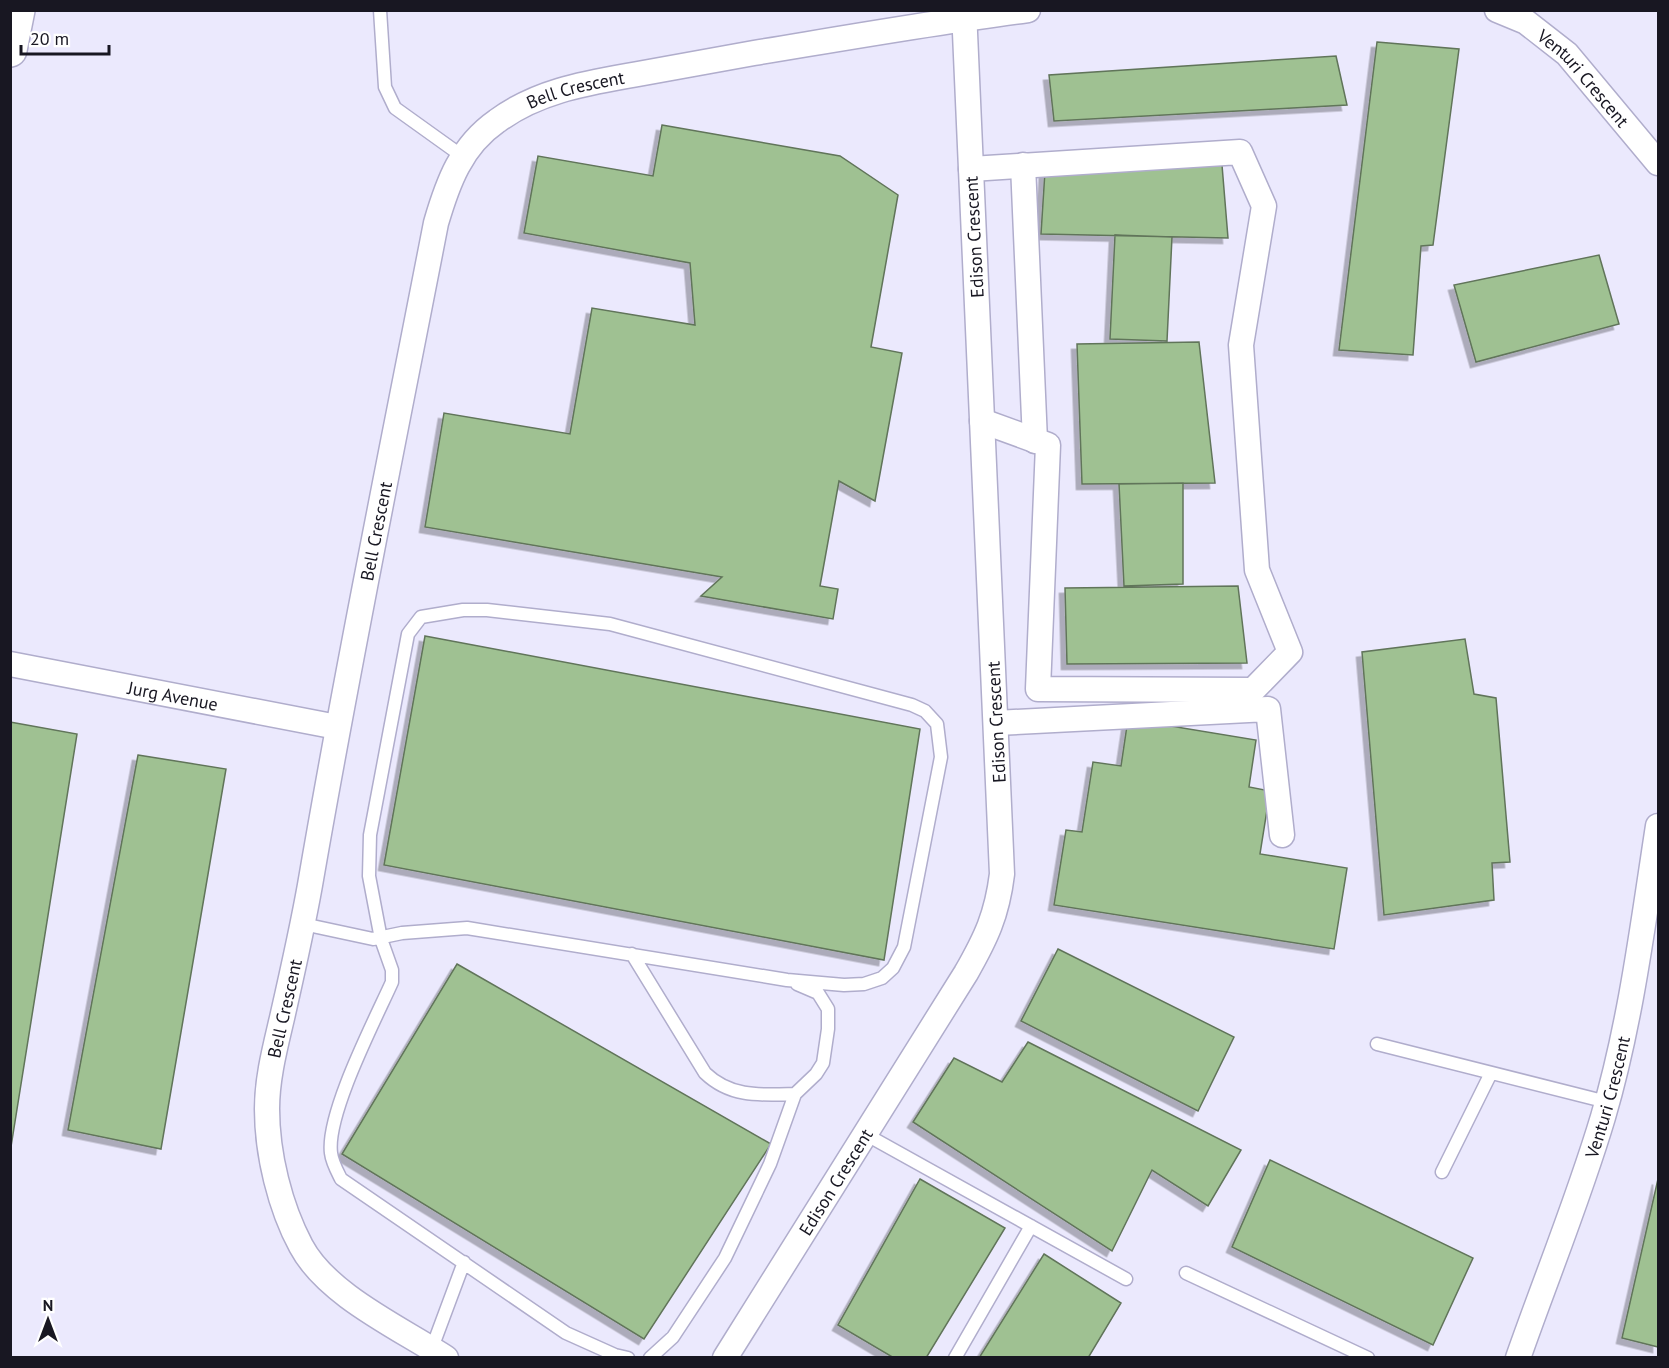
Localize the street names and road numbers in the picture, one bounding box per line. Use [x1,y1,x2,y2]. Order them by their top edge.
street label: Venturi Crescent [1532,23,1634,131]
street label: Bell Crescent [523,65,626,113]
street label: Edison Crescent [959,176,989,298]
street label: Bell Crescent [355,479,397,583]
street label: Edison Crescent [981,661,1011,783]
street label: Jurg Avenue [125,675,220,715]
street label: Bell Crescent [262,957,306,1060]
street label: Venturi Crescent [1579,1034,1634,1162]
street label: Edison Crescent [793,1124,877,1239]

